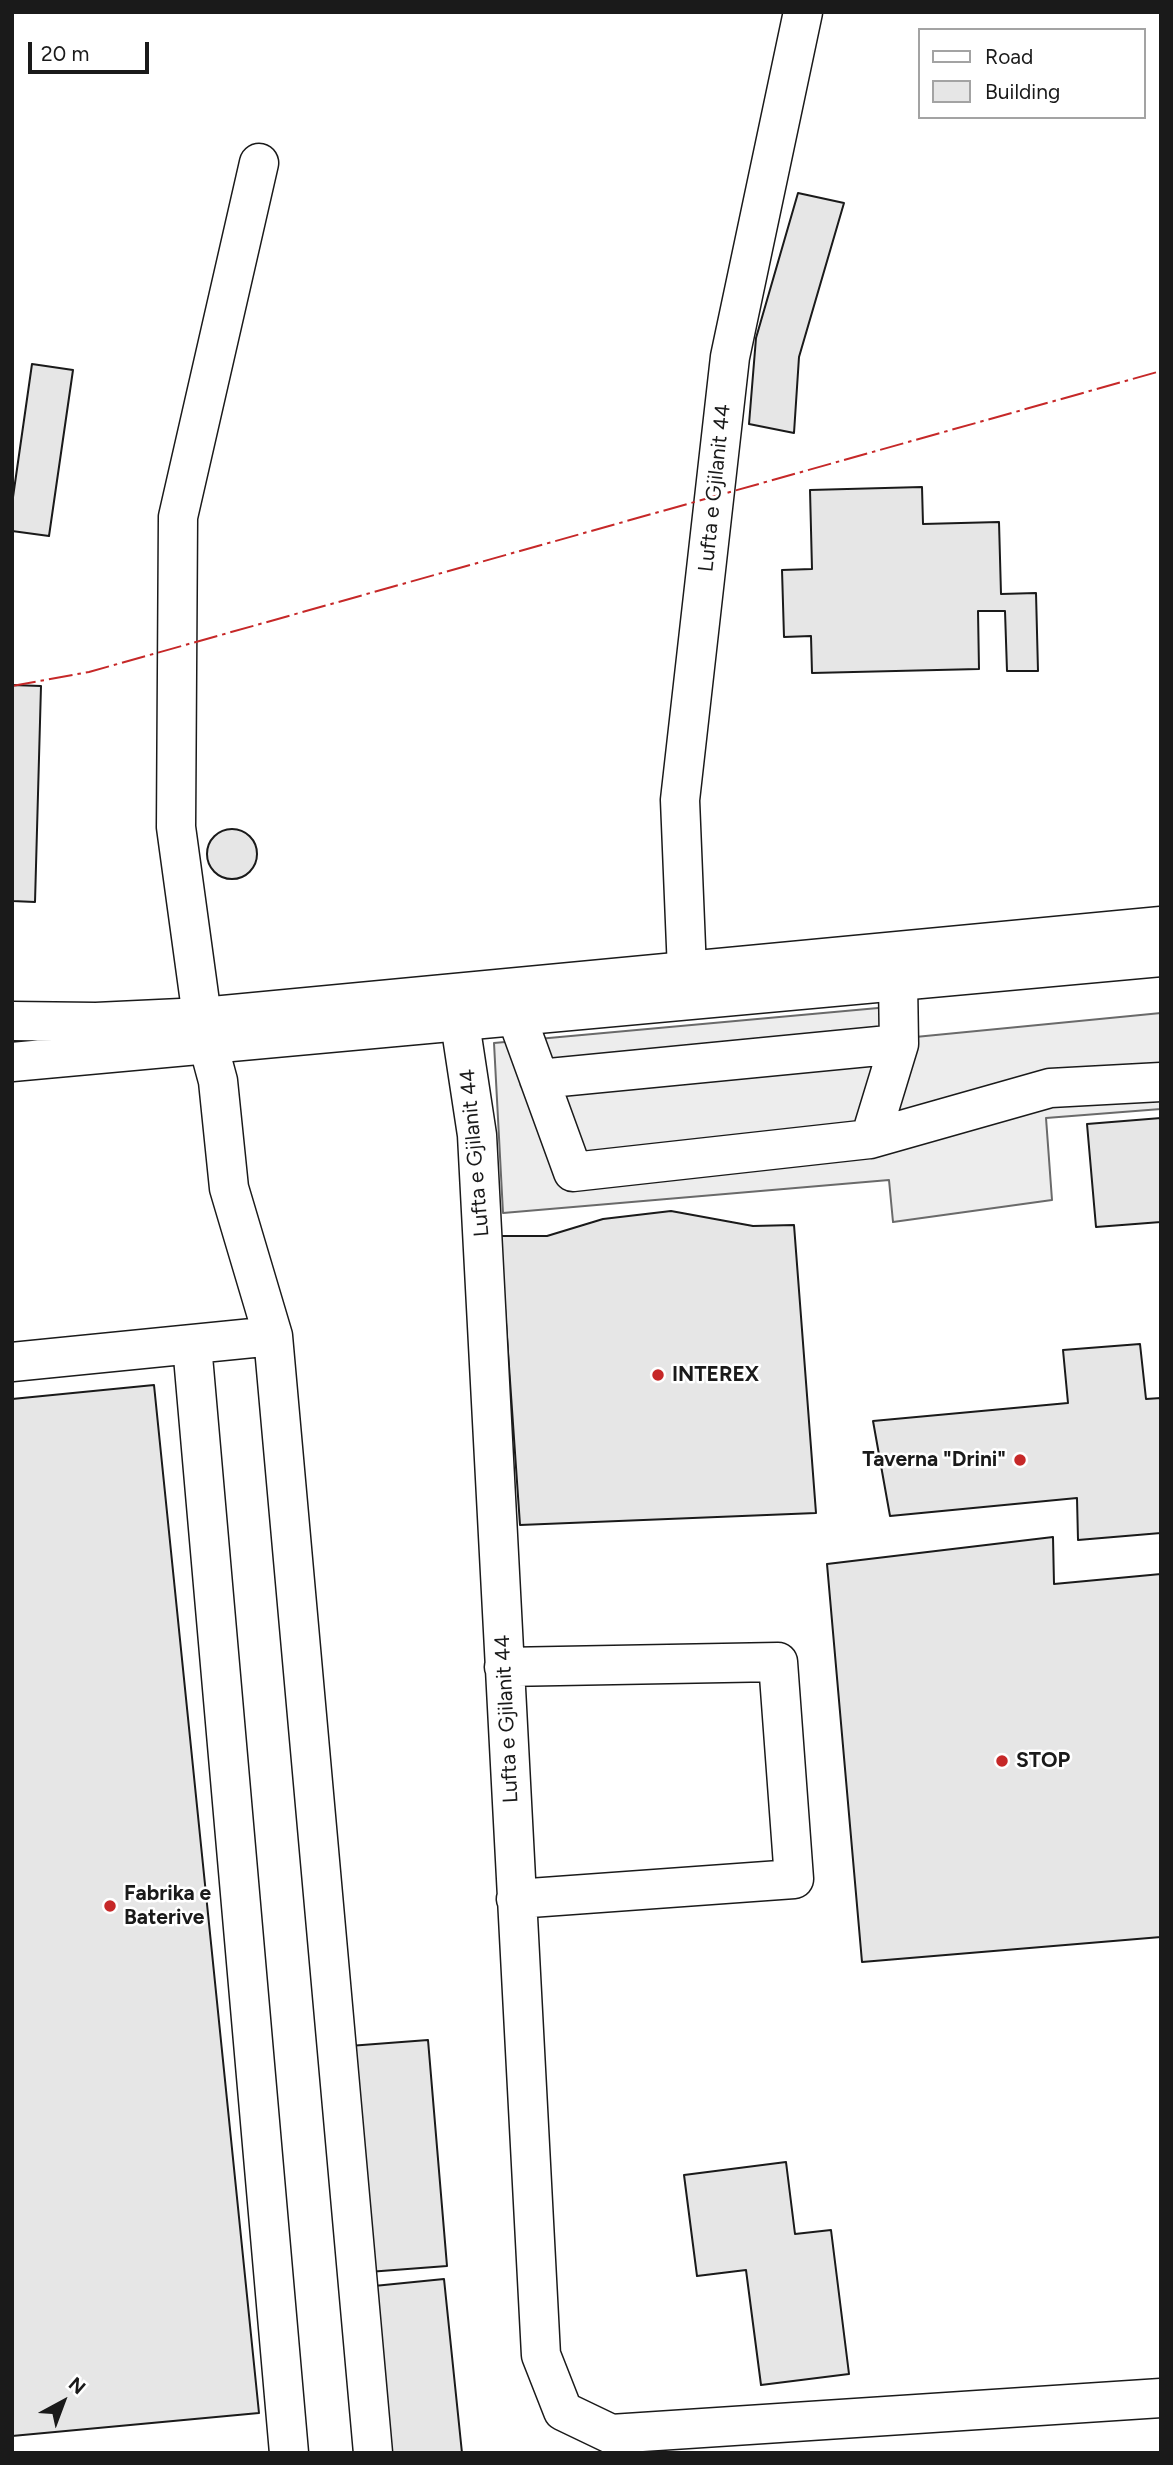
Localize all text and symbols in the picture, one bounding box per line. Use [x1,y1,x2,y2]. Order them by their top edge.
scale bar [32,28,152,72]
legend [918,28,1145,119]
text: 20 m [41,41,89,66]
text: Road [985,44,1033,69]
text: Building [985,79,1060,104]
street label: Lufta e Gjilanit 44 [694,403,736,573]
street label: Lufta e Gjilanit 44 [455,1068,495,1238]
place label: INTEREX [672,1362,759,1388]
marker: INTEREX [650,1367,666,1383]
place label: Taverna "Drini" [862,1447,1006,1473]
marker: Taverna "Drini" [1012,1452,1028,1468]
street label: Lufta e Gjilanit 44 [490,1634,524,1804]
place label: STOP [1016,1748,1070,1774]
marker: STOP [994,1753,1010,1769]
place label: Fabrika e Baterive [124,1881,211,1931]
marker: Fabrika e Baterive [102,1898,118,1914]
north arrow [28,2367,98,2437]
text: N [64,2372,90,2399]

